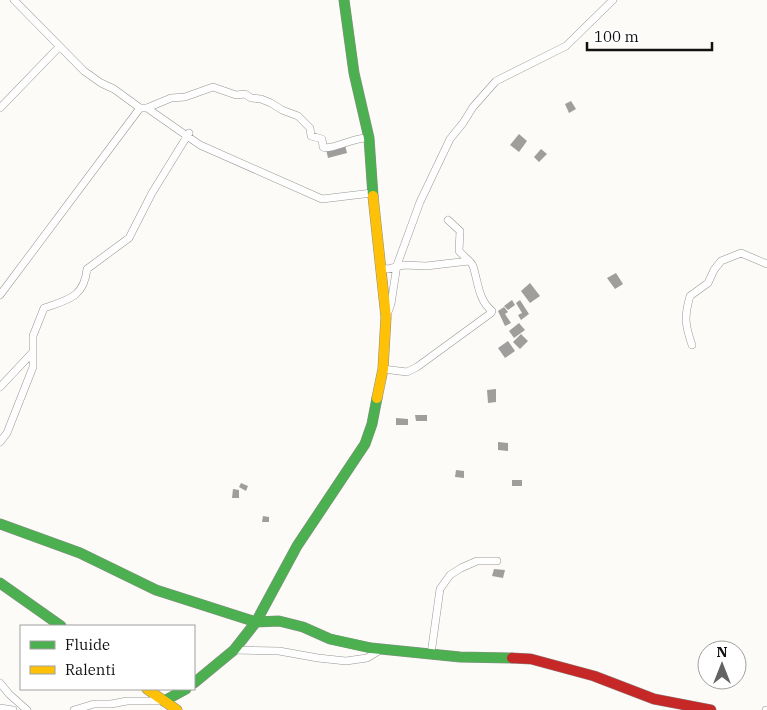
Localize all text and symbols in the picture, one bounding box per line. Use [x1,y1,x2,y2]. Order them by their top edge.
scale bar [587,20,712,52]
text: 100 m [594,27,639,46]
legend [20,625,195,690]
text: Fluide [65,635,110,654]
north arrow [697,640,747,690]
text: N [716,643,728,661]
text: Ralenti [65,660,116,679]

